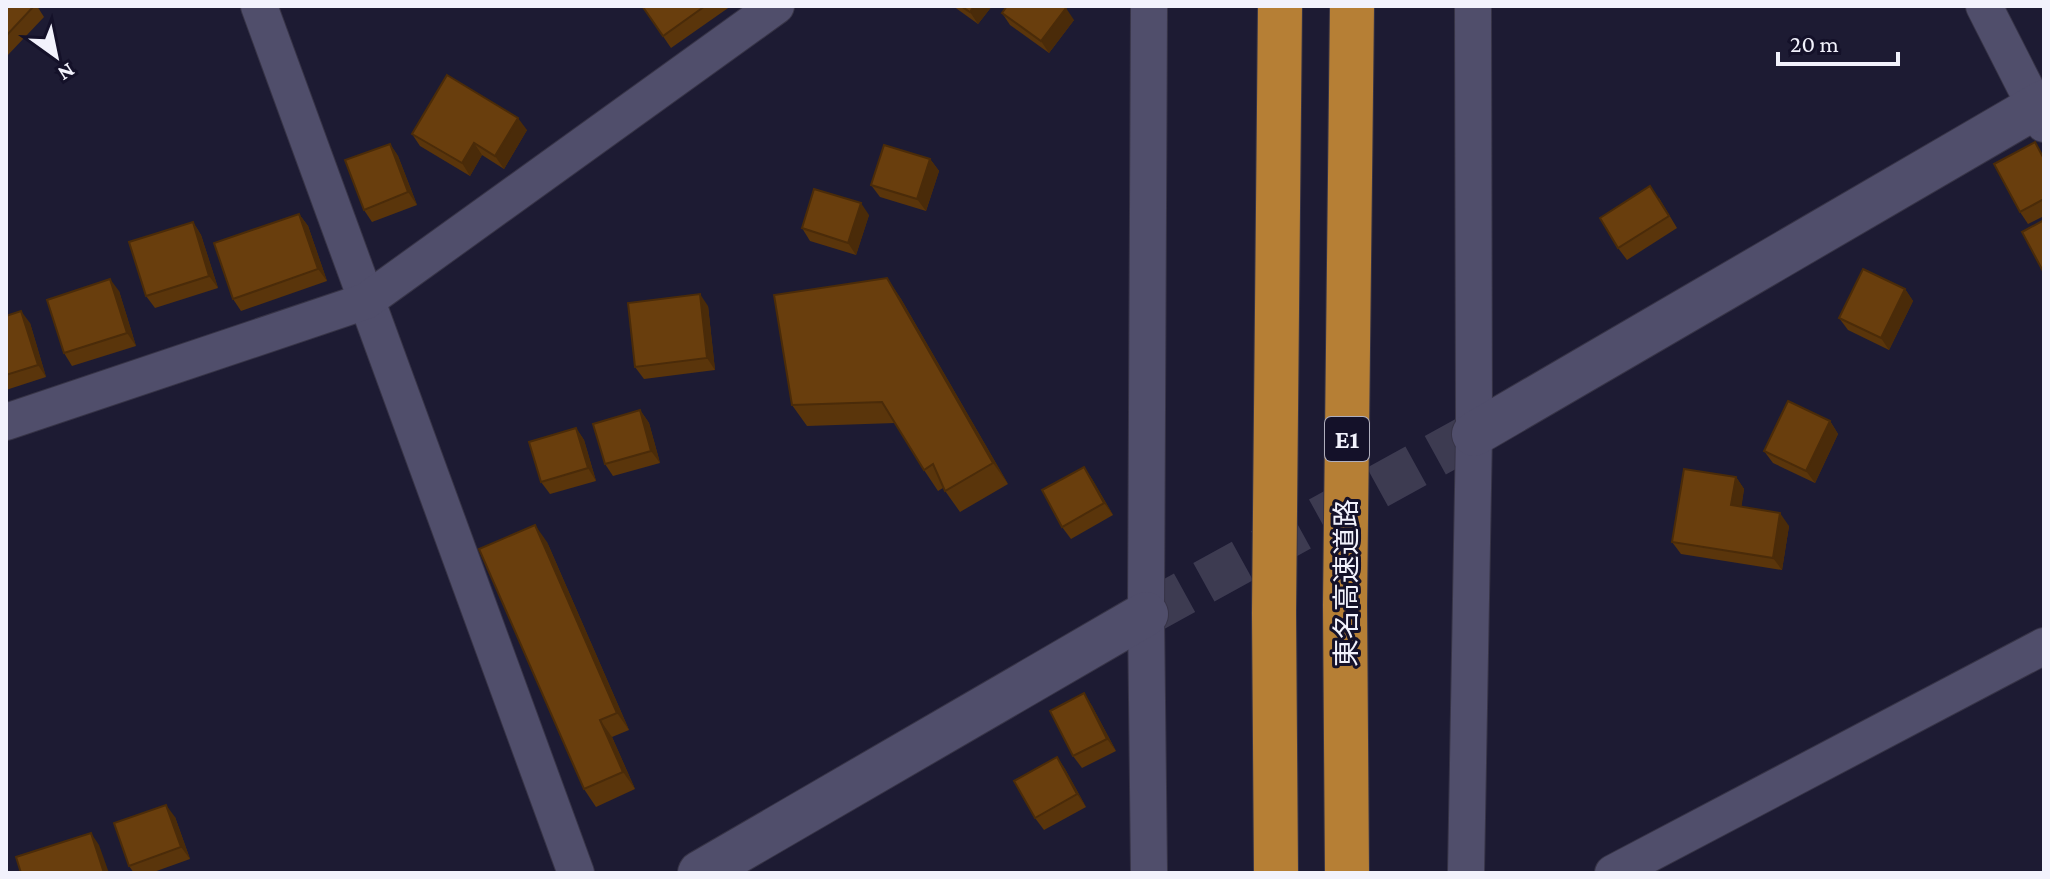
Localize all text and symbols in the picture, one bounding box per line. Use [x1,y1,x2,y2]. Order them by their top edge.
north arrow [16,16,96,96]
scale bar [1778,16,1898,66]
text: 20 m [1790,30,1839,57]
text: N [54,58,80,87]
road number: E1 [1325,417,1369,461]
street label: 東名高速道路 [1331,499,1362,667]

